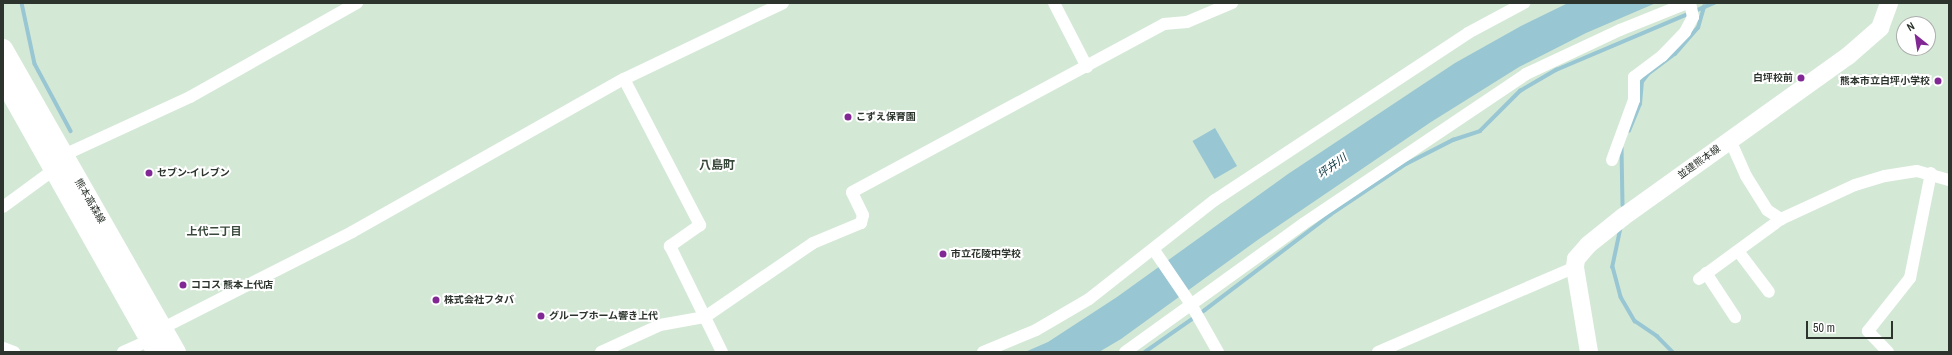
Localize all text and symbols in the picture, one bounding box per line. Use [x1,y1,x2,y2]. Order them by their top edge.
north arrow [1896,16,1936,56]
text: N [1904,19,1917,34]
place label: 白坪校前 [1753,72,1793,84]
marker: 白坪校前 [1796,73,1806,83]
place label: 熊本市立白坪小学校 [1840,75,1930,87]
marker: 熊本市立白坪小学校 [1933,76,1943,86]
place label: こずえ保育園 [856,111,916,123]
marker: こずえ保育園 [843,112,853,122]
street label: 並建熊本線 [1675,142,1723,182]
water label: 坪井川 [1315,151,1349,181]
district label: 八島町 [699,159,735,173]
place label: セブン-イレブン [157,167,230,179]
marker: セブン-イレブン [144,168,154,178]
street label: 熊本高森線 [72,176,108,226]
district label: 上代二丁目 [187,224,241,238]
place label: 市立花陵中学校 [951,248,1021,260]
marker: 市立花陵中学校 [938,249,948,259]
place label: ココス 熊本上代店 [191,279,273,291]
marker: ココス 熊本上代店 [178,280,188,290]
place label: 株式会社フタバ [444,294,514,306]
marker: 株式会社フタバ [431,295,441,305]
place label: グループホーム響き上代 [549,310,659,322]
marker: グループホーム響き上代 [536,311,546,321]
scale bar [1808,313,1895,339]
text: 50 m [1813,320,1835,336]

